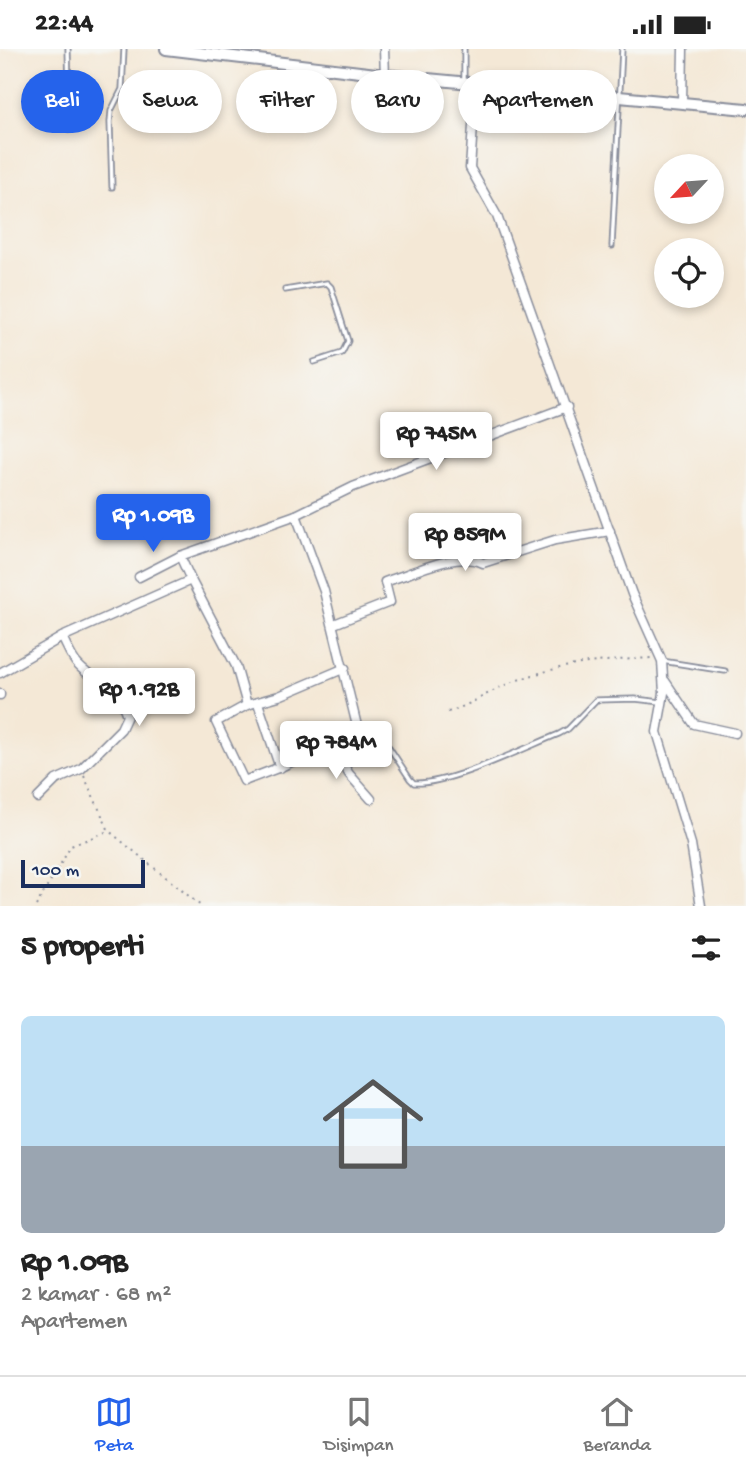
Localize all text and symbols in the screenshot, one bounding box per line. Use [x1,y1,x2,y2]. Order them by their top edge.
text: 22:44 [35,9,93,40]
chip: Beli [21,70,104,133]
chip: Sewa [118,70,222,133]
chip: Filter [236,70,337,133]
chip: Baru [351,70,444,133]
chip: Apartemen [458,70,617,133]
north arrow [654,154,724,224]
map controls [654,154,724,308]
button: locate [654,238,724,308]
pin: Rp 745M [371,413,501,472]
text: Rp 745M [396,421,476,448]
pin: Rp 1.09B [81,495,225,554]
text: Rp 1.09B [112,503,194,530]
pin: Rp 859M [400,513,530,573]
text: Rp 859M [425,522,506,549]
pin: Rp 1.92B [67,669,211,728]
text: Rp 1.92B [99,677,179,704]
pin: Rp 784M [271,721,401,781]
text: Rp 784M [296,730,376,757]
scale bar [21,857,145,889]
text: 100 m [32,860,79,883]
icon: filters [687,929,725,967]
text: 5 properti [21,931,144,966]
icon: home [310,1061,436,1187]
text: Rp 1.09B [21,1247,128,1282]
text: 2 kamar · 68 m² [21,1282,171,1309]
text: Apartemen [21,1309,127,1336]
tab: Peta [95,1393,134,1458]
tab: Disimpan [324,1393,394,1458]
tab: Beranda [583,1393,651,1458]

